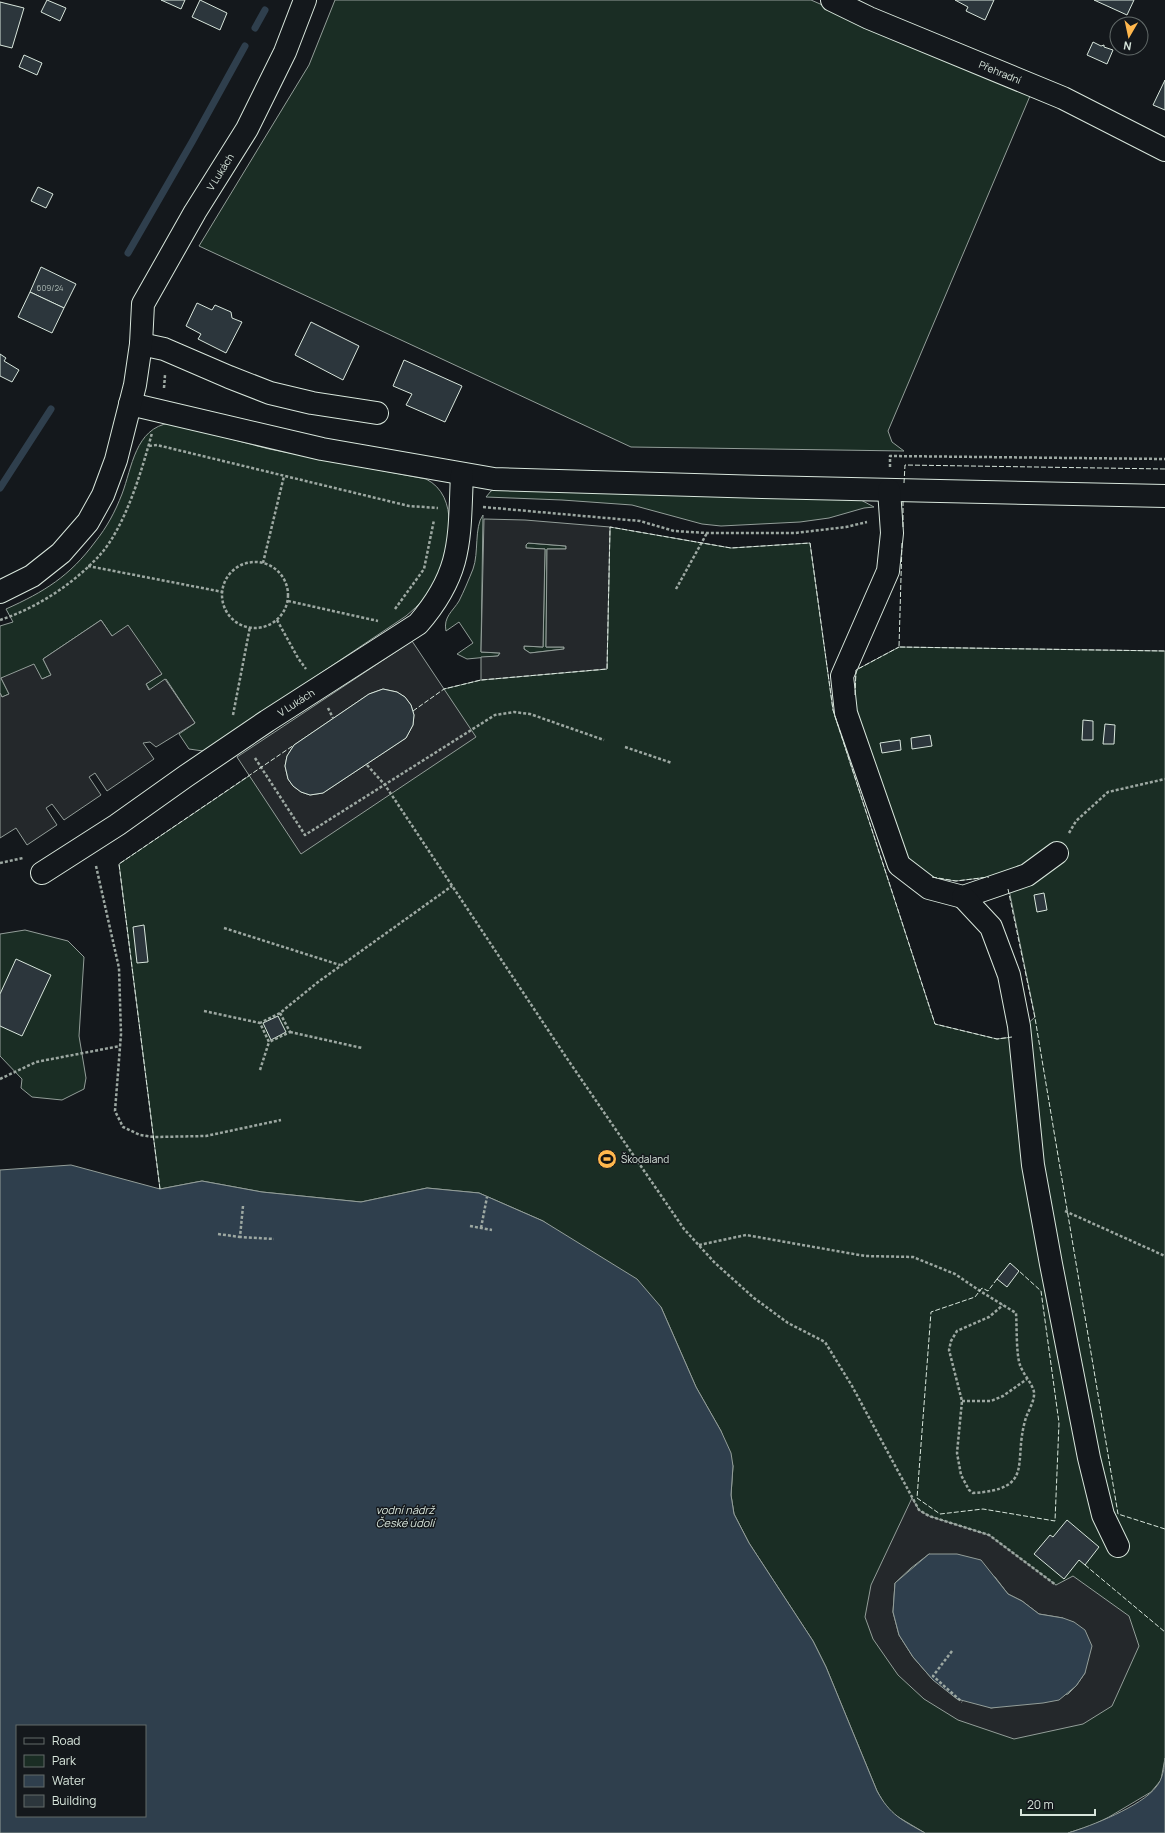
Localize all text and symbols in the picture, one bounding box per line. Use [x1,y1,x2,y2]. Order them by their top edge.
north arrow [1109,16,1149,56]
text: N [1122,38,1132,54]
street label: Přehradní [977,57,1024,87]
street label: V Lukách [203,151,237,193]
house number: 609/24 [36,282,64,293]
street label: V Lukách [275,685,317,719]
sports icon: Škodaland [596,1148,618,1170]
place label: Škodaland [621,1152,669,1166]
water label: vodní nádrž České údolí [376,1502,437,1530]
legend [16,1725,146,1817]
text: Road [52,1732,80,1749]
text: Park [52,1752,77,1769]
text: Water [52,1772,86,1789]
scale bar [1021,1791,1095,1817]
text: Building [52,1792,96,1809]
text: 20 m [1027,1796,1054,1813]

